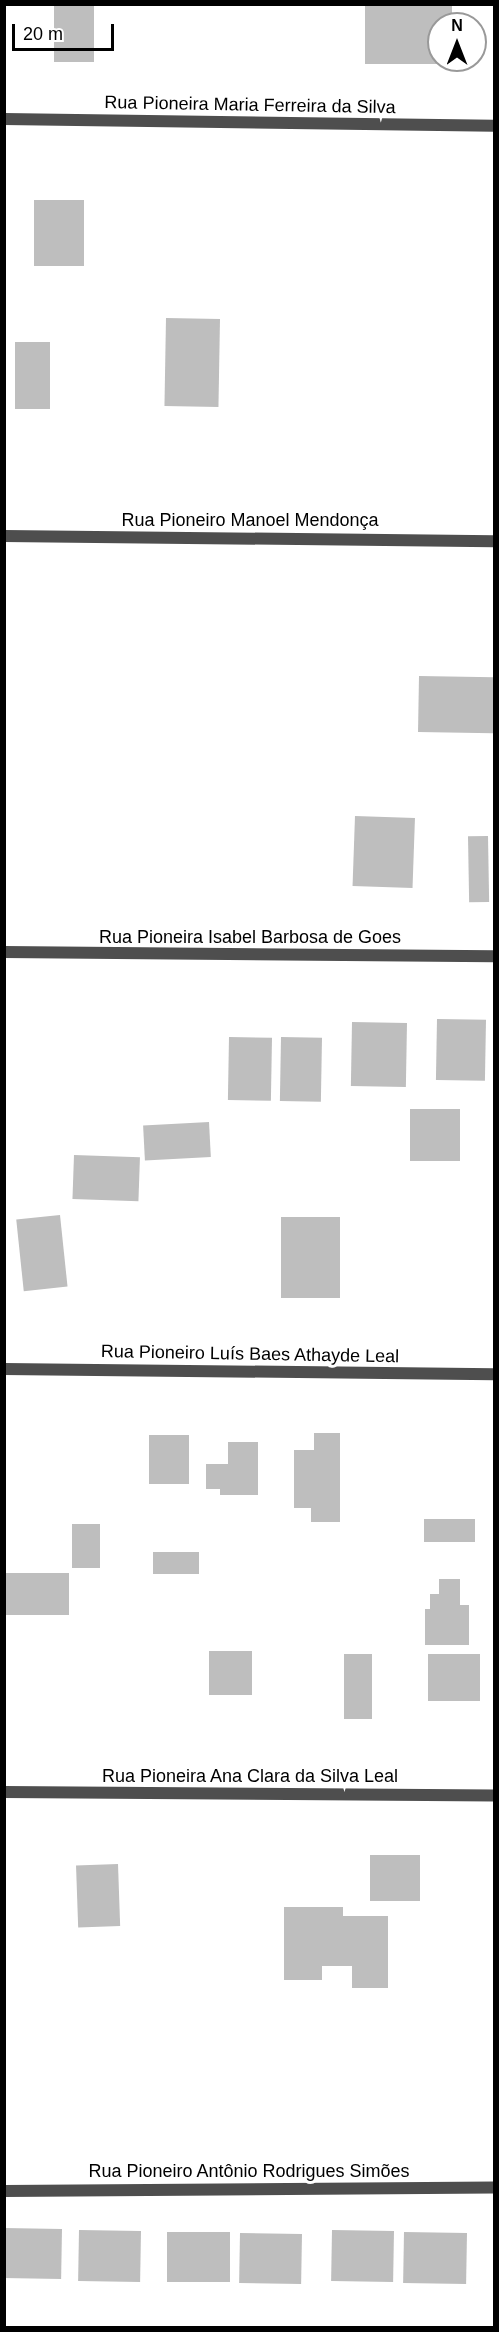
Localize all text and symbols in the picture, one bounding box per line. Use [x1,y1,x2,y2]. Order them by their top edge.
scale bar [15,12,117,50]
north arrow [427,12,487,72]
text: N [451,17,463,34]
text: 20 m [23,24,63,44]
street label: Rua Pioneira Maria Ferreira da Silva [104,92,396,118]
street label: Rua Pioneiro Manoel Mendonça [121,509,379,531]
street label: Rua Pioneira Isabel Barbosa de Goes [99,926,401,948]
street label: Rua Pioneiro Luís Baes Athayde Leal [100,1341,400,1367]
street label: Rua Pioneira Ana Clara da Silva Leal [101,1765,399,1787]
street label: Rua Pioneiro Antônio Rodrigues Simões [88,2160,410,2182]

